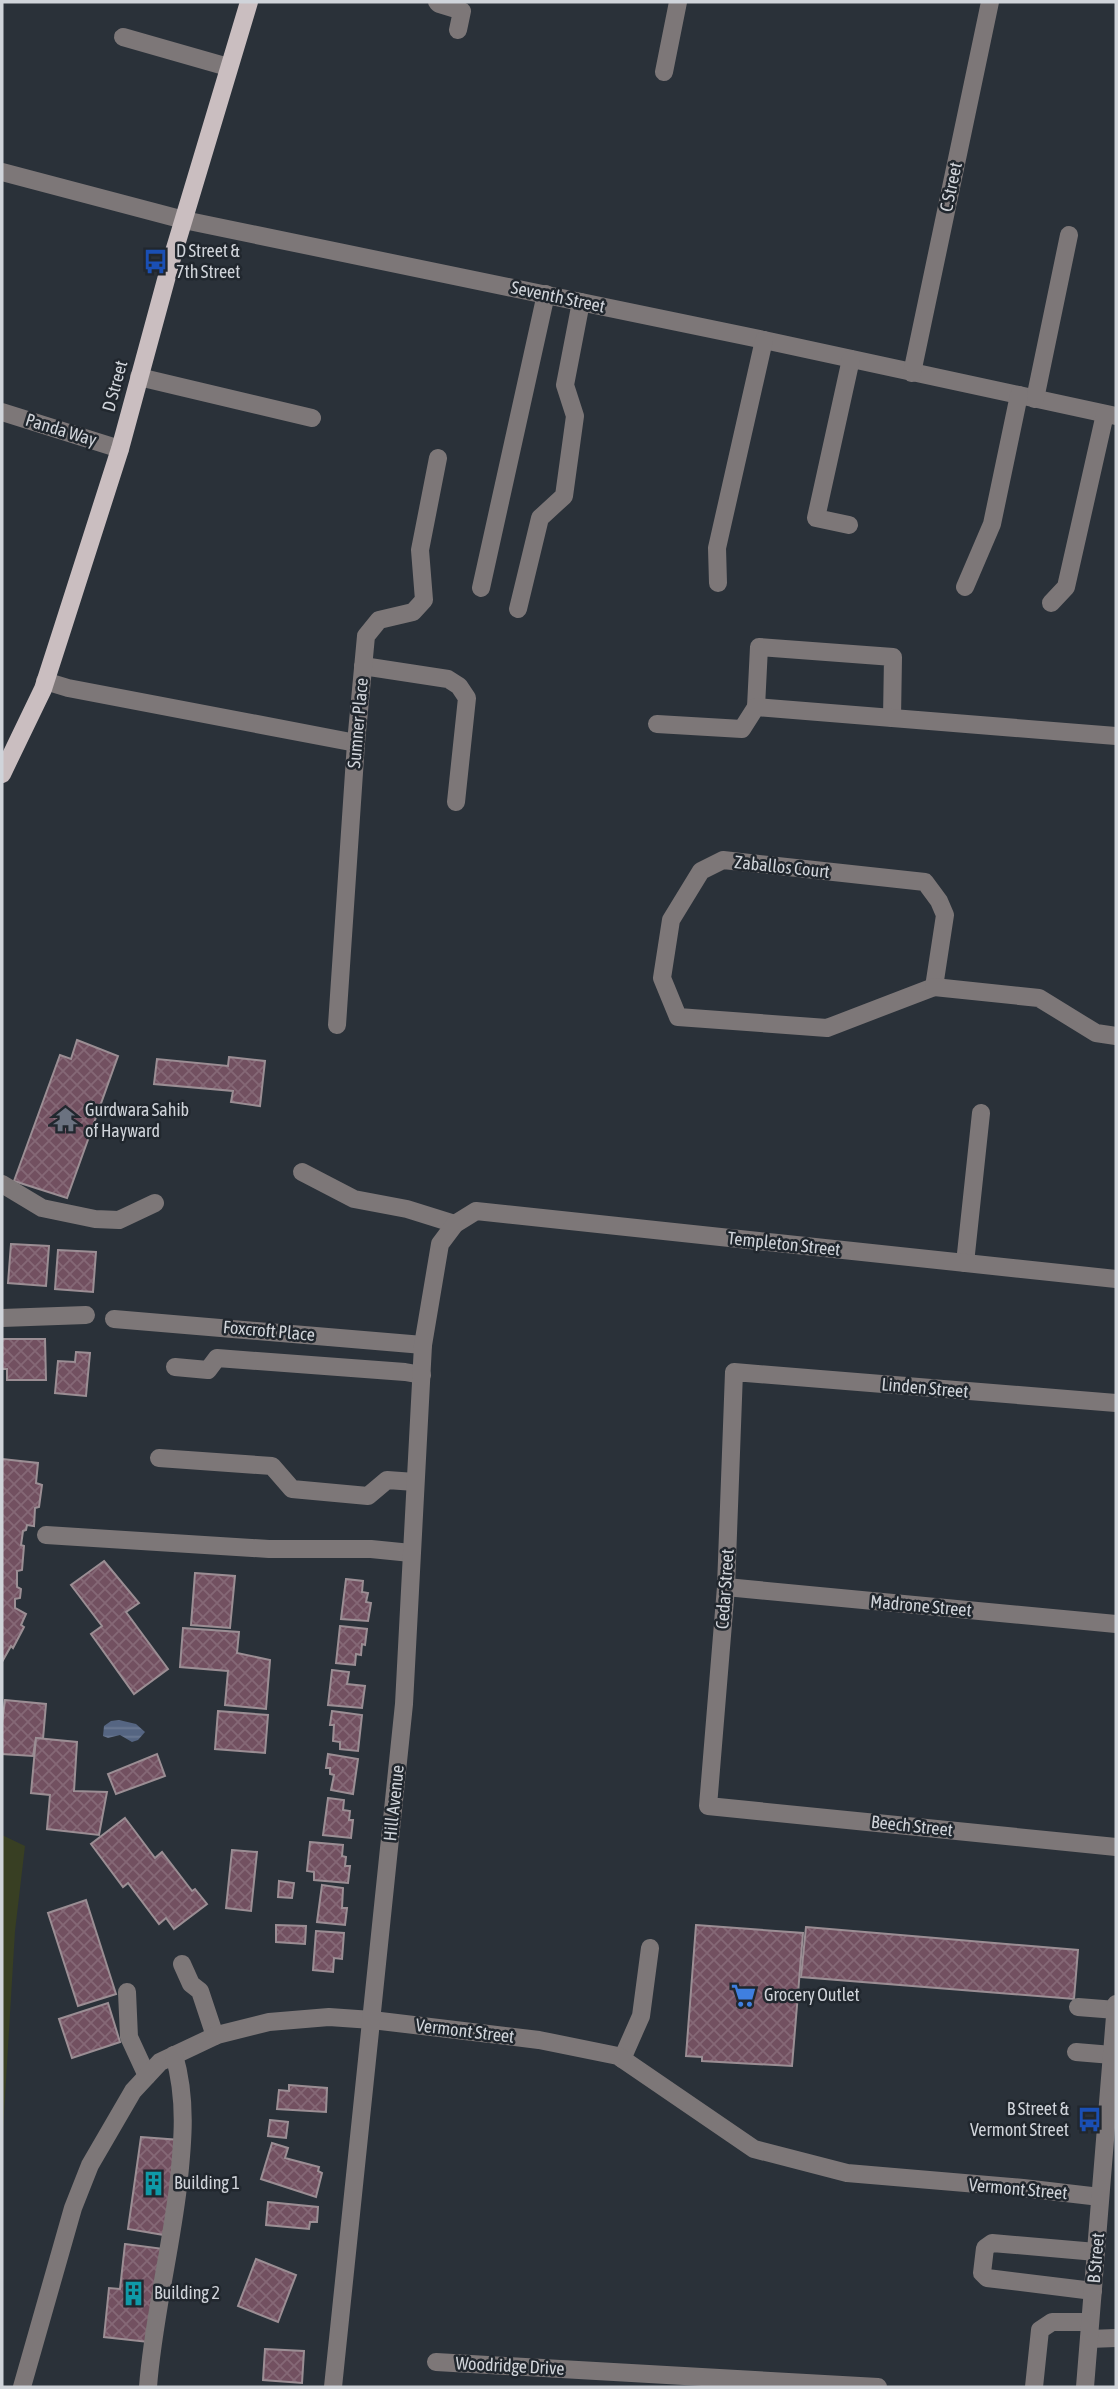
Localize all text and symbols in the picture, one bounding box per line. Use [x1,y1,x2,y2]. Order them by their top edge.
street label: C Street [935,160,966,214]
place label: D Street & 7th Street [176,240,241,282]
bus stop icon: D Street & 7th Street [142,247,170,275]
street label: Seventh Street [509,276,607,317]
street label: D Street [98,358,131,414]
street label: Panda Way [23,409,99,450]
street label: Sumner Place [343,677,372,769]
street label: Zaballos Court [733,851,831,882]
place label: Gurdwara Sahib of Hayward [85,1099,189,1141]
temple icon: Gurdwara Sahib of Hayward [51,1106,79,1134]
street label: Templeton Street [727,1227,842,1260]
street label: Foxcroft Place [222,1316,316,1345]
street label: Linden Street [881,1373,969,1402]
street label: Cedar Street [711,1548,738,1630]
street label: Madrone Street [870,1591,973,1620]
street label: Hill Avenue [379,1764,408,1842]
street label: Beech Street [870,1811,954,1840]
supermarket icon: Grocery Outlet [730,1981,758,2009]
place label: Grocery Outlet [764,1984,860,2005]
street label: Vermont Street [415,2014,516,2047]
place label: B Street & Vermont Street [970,2098,1070,2140]
bus stop icon: B Street & Vermont Street [1075,2105,1103,2133]
building icon: Building 1 [140,2169,168,2197]
place label: Building 1 [174,2172,240,2193]
street label: Vermont Street [968,2174,1068,2203]
street label: B Street [1083,2232,1108,2284]
building icon: Building 2 [120,2279,148,2307]
place label: Building 2 [154,2282,220,2303]
street label: Woodridge Drive [455,2352,565,2379]

